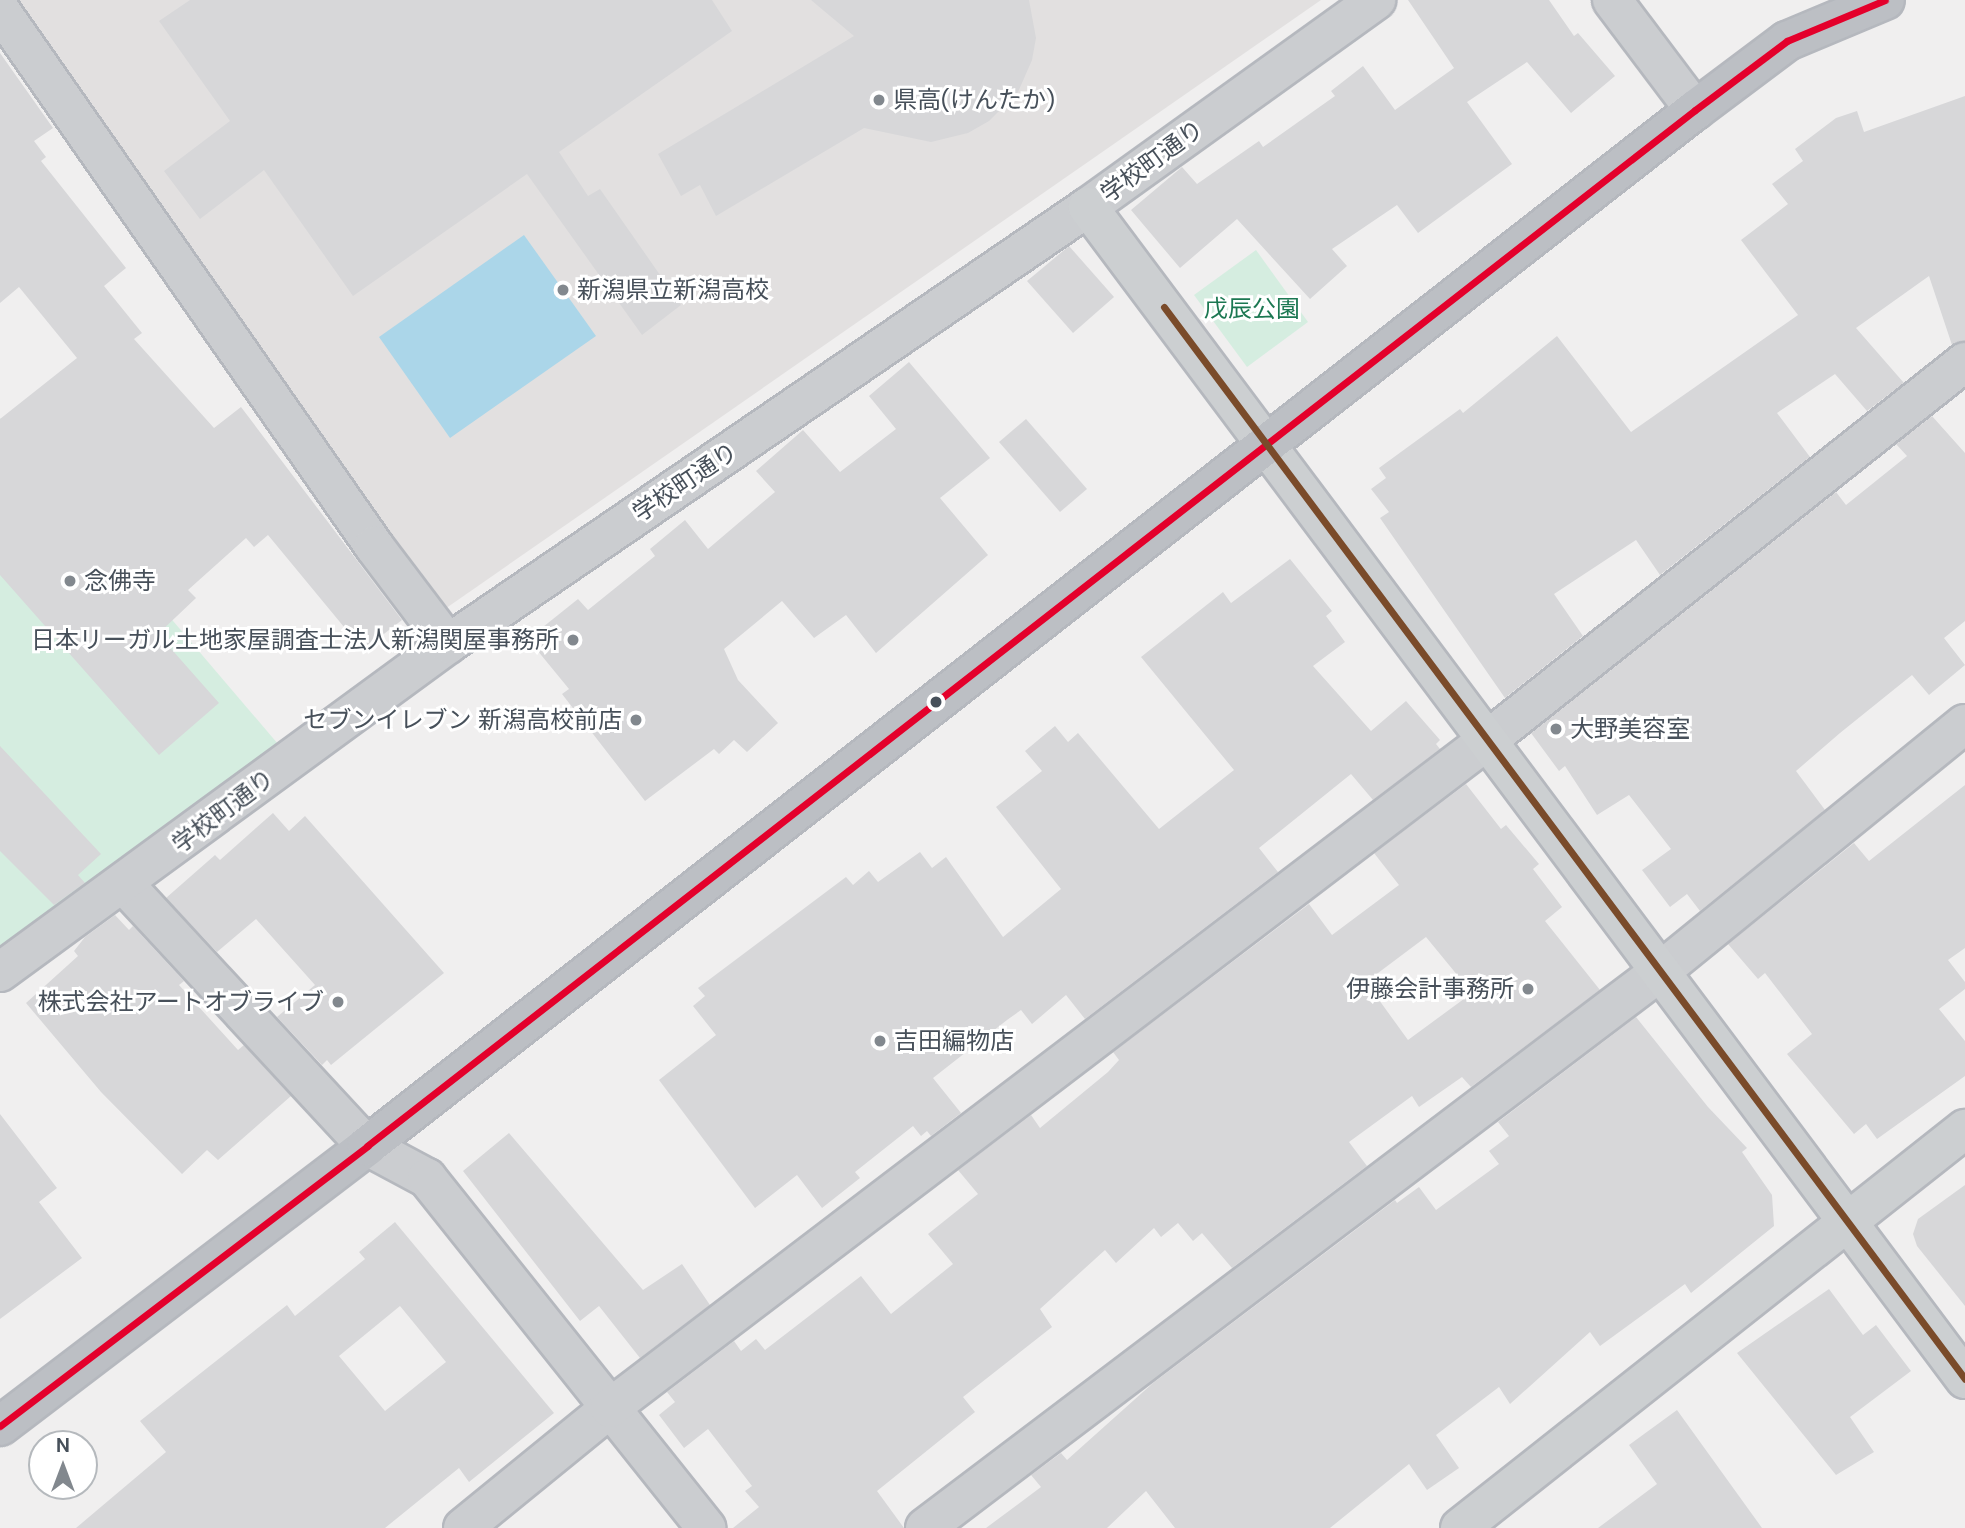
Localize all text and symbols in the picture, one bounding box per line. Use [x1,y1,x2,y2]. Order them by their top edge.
place label: 県高(けんたか) [893,86,1055,114]
marker: 県高(けんたか) [871,92,887,108]
street label: 学校町通り [1095,114,1209,208]
place label: 新潟県立新潟高校 [577,276,769,304]
marker: 新潟県立新潟高校 [555,282,571,298]
park label: 戊辰公園 [1204,295,1300,323]
street label: 学校町通り [627,437,743,527]
place label: 念佛寺 [84,567,156,595]
marker: 念佛寺 [62,573,78,589]
place label: 日本リーガル土地家屋調査士法人新潟関屋事務所 [31,626,559,654]
marker: 日本リーガル土地家屋調査士法人新潟関屋事務所 [565,632,581,648]
unlabelled marker [929,695,943,709]
place label: セブンイレブン 新潟高校前店 [304,706,622,734]
marker: セブンイレブン 新潟高校前店 [628,712,644,728]
place label: 大野美容室 [1570,715,1690,743]
marker: 大野美容室 [1548,721,1564,737]
street label: 学校町通り [166,763,280,859]
place label: 伊藤会計事務所 [1346,975,1514,1003]
marker: 伊藤会計事務所 [1520,981,1536,997]
place label: 株式会社アートオブライブ [37,988,324,1016]
marker: 株式会社アートオブライブ [330,994,346,1010]
place label: 吉田編物店 [894,1027,1014,1055]
marker: 吉田編物店 [872,1033,888,1049]
north arrow [28,1430,98,1500]
text: N [56,1433,70,1458]

